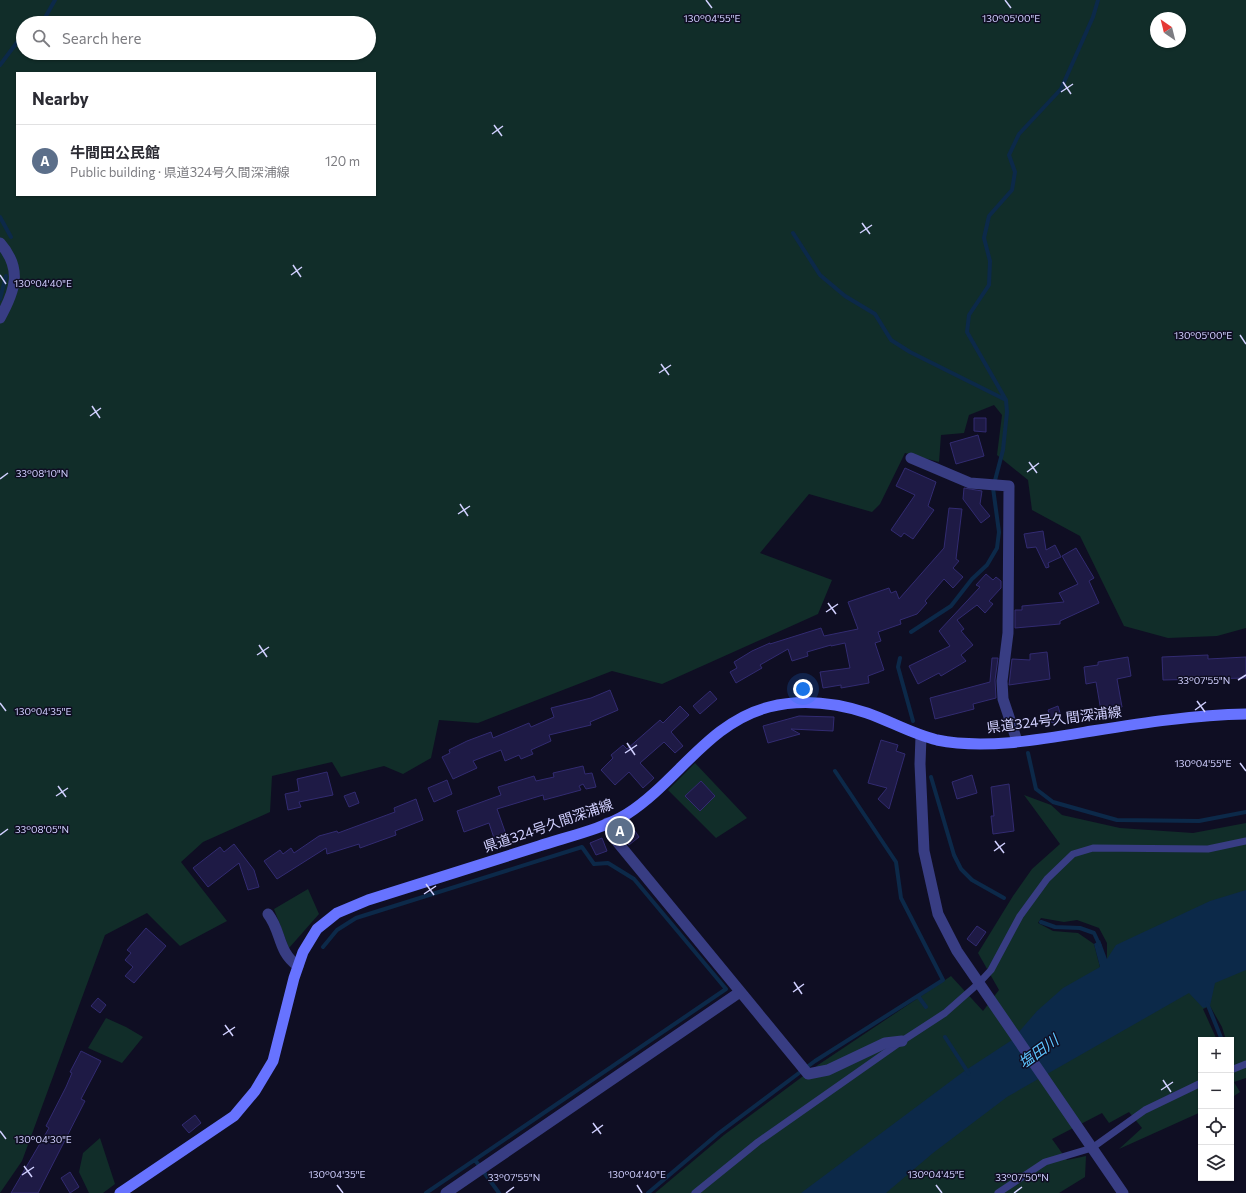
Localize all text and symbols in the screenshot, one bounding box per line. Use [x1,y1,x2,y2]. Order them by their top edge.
text: 130°04'55"E [684,12,740,24]
text: 130°05'00"E [982,12,1040,24]
north arrow [1150,12,1186,48]
search box [16,16,376,60]
icon: search [30,27,52,49]
text: Search here [62,29,141,47]
text: Nearby [32,88,89,109]
text: 牛間田公民館 [70,143,160,161]
text: A [40,153,50,169]
text: 120 m [325,153,360,169]
text: Public building · 県道324号久間深浦線 [70,164,290,180]
text: 130°04'40"E [14,277,72,289]
text: 130°05'00"E [1174,329,1232,341]
text: 33°08'10"N [16,467,68,479]
text: 33°07'55"N [1178,674,1230,686]
your location [793,679,813,699]
street label: 県道324号久間深浦線 [986,702,1122,736]
text: 130°04'35"E [15,705,71,717]
text: 130°04'55"E [1175,757,1231,769]
street label: 県道324号久間深浦線 [481,795,615,855]
pin: A [607,816,633,846]
text: 33°08'05"N [15,823,69,835]
water label: 塩田川 [1015,1029,1063,1072]
map controls [1198,1037,1234,1181]
button: + [1198,1037,1234,1073]
button: − [1198,1073,1234,1109]
button: locate [1198,1109,1234,1145]
text: 130°04'30"E [14,1133,72,1145]
button: layers [1198,1145,1234,1181]
text: 130°04'35"E [309,1168,365,1180]
text: 130°04'40"E [608,1168,666,1180]
text: 130°04'45"E [907,1168,965,1180]
text: 33°07'55"N [488,1171,540,1183]
text: 33°07'50"N [995,1171,1049,1183]

